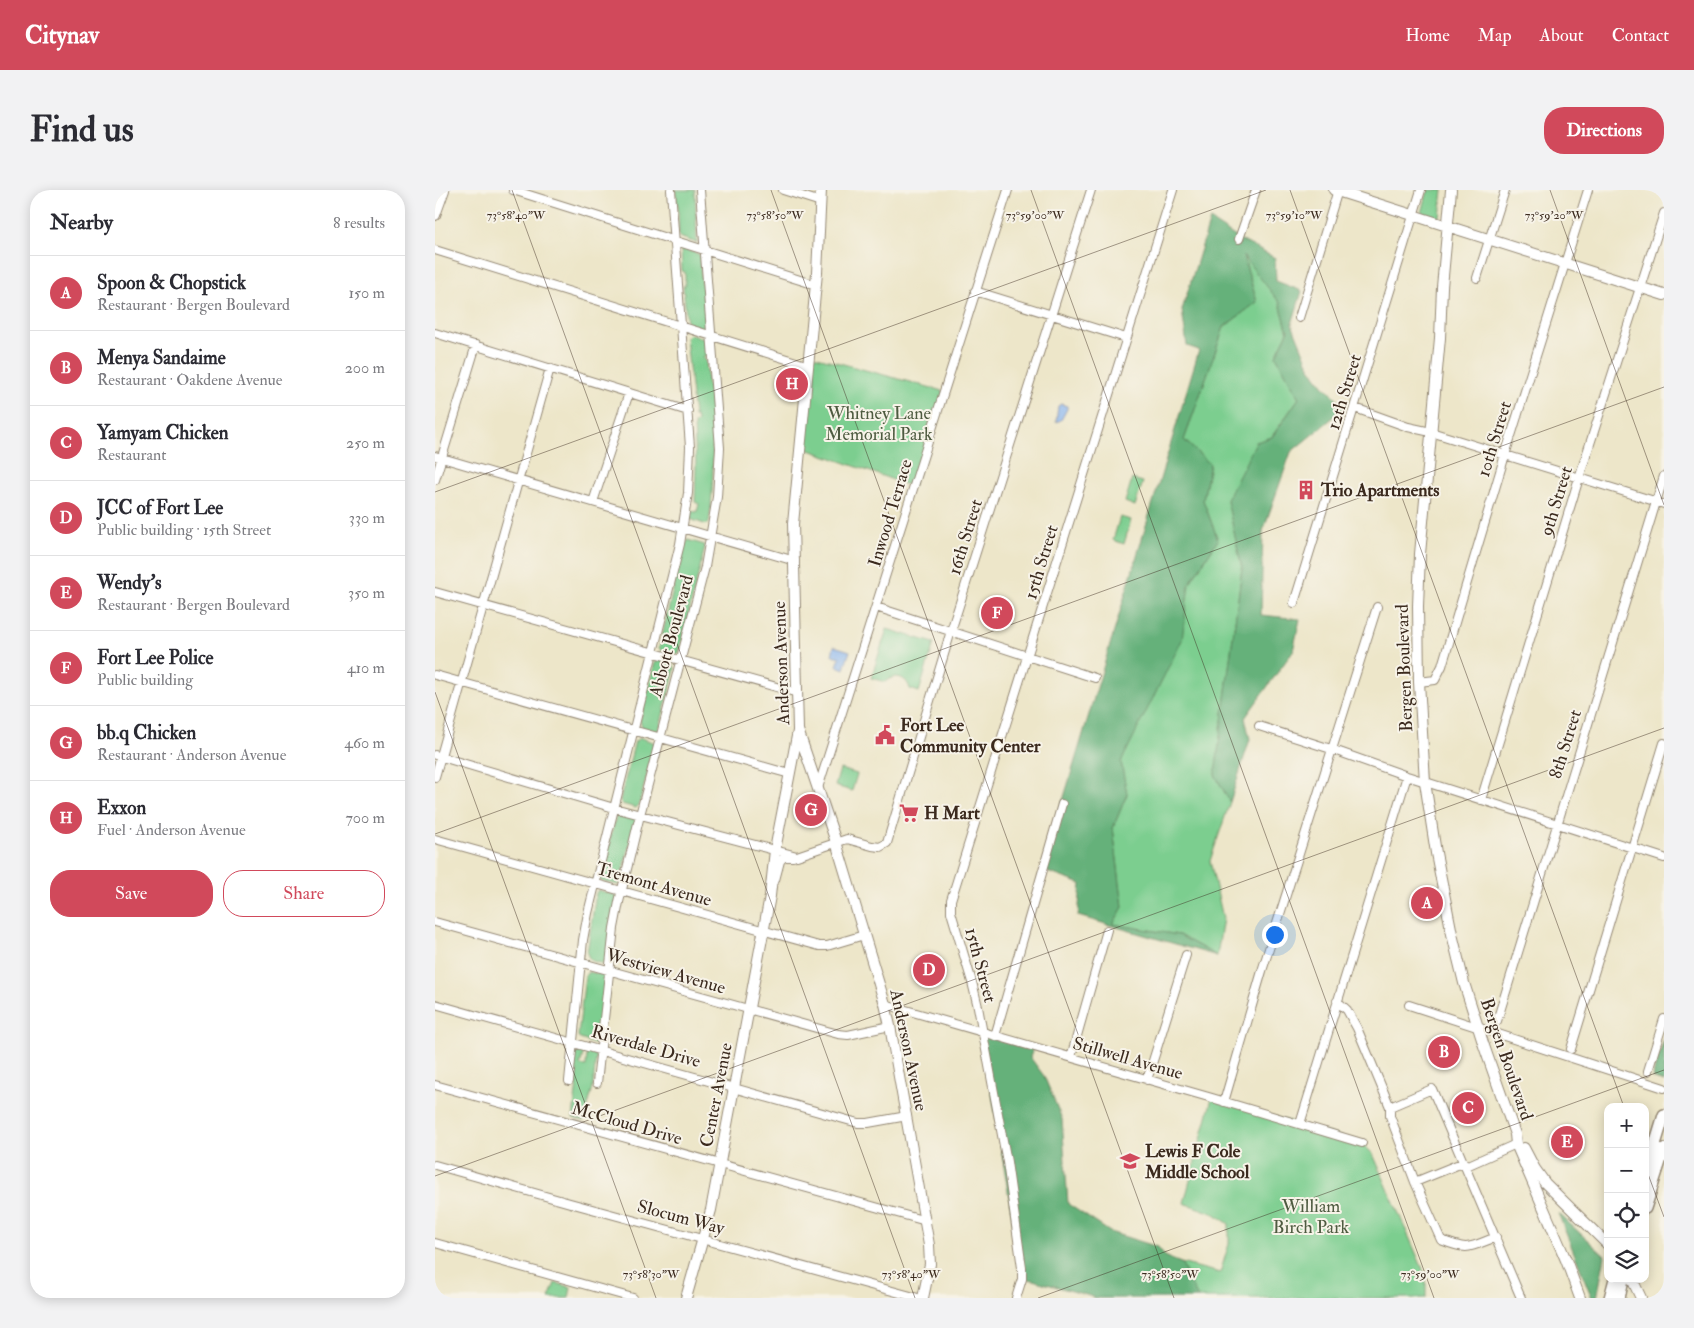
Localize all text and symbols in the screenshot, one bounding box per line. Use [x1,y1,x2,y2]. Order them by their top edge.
text: Citynav [25,20,99,51]
text: Home [1405,24,1450,47]
text: Map [1478,24,1512,47]
text: About [1540,24,1584,47]
text: Contact [1612,24,1669,47]
button: Directions [1544,107,1664,154]
text: Find us [30,108,134,152]
text: 73°58'40"W [487,208,546,223]
text: 73°58'50"W [746,208,804,223]
text: 73°59'00"W [1006,208,1065,223]
text: 73°59'10"W [1266,208,1323,223]
text: 73°59'20"W [1525,208,1584,223]
text: Nearby [50,209,113,236]
text: 8 results [333,213,385,233]
text: Spoon & Chopstick [97,271,246,295]
text: A [61,283,71,303]
text: 150 m [348,283,385,303]
text: Restaurant · Bergen Boulevard [97,295,290,315]
text: Menya Sandaime [97,346,226,370]
street label: 12th Street [1322,351,1367,433]
text: B [61,358,71,378]
text: 200 m [345,358,385,378]
pin: H [776,365,808,403]
text: Restaurant · Oakdene Avenue [97,370,283,390]
street label: 10th Street [1472,398,1517,480]
park label: Whitney Lane Memorial Park [825,402,933,446]
text: Yamyam Chicken [97,421,229,445]
text: C [60,433,72,453]
text: 250 m [346,433,385,453]
text: Restaurant [97,445,166,465]
street label: Inwood Terrace [863,456,918,570]
street label: 9th Street [1534,463,1578,541]
building icon: Trio Apartments [1295,479,1317,501]
place label: Trio Apartments [1320,479,1439,502]
text: JCC of Fort Lee [97,496,223,520]
street label: 16th Street [943,496,988,578]
text: D [59,508,73,528]
text: 330 m [349,508,385,528]
text: Public building · 15th Street [97,520,271,540]
street label: 15th Street [1019,522,1064,602]
text: Wendy's [97,571,162,595]
street label: Abbott Boulevard [644,572,699,701]
text: E [60,583,72,603]
text: 350 m [348,583,385,603]
pin: F [981,594,1013,632]
text: Restaurant · Bergen Boulevard [97,595,290,615]
street label: Anderson Avenue [768,600,795,726]
street label: Bergen Boulevard [1391,604,1418,732]
text: Fort Lee Police [97,646,214,670]
text: F [61,658,71,678]
text: 410 m [347,658,385,678]
text: Public building [97,670,193,690]
street label: 8th Street [1544,707,1587,781]
place label: Fort Lee Community Center [900,714,1041,758]
text: bb.q Chicken [97,721,196,745]
public building icon: Fort Lee Community Center [874,724,896,746]
text: G [59,733,73,753]
text: 460 m [344,733,385,753]
text: Restaurant · Anderson Avenue [97,745,286,765]
pin: G [795,791,827,829]
text: Exxon [97,796,146,820]
supermarket icon: H Mart [898,802,920,824]
place label: H Mart [924,802,980,825]
text: H [59,808,73,828]
text: 700 m [346,808,385,828]
text: Fuel · Anderson Avenue [97,820,246,840]
street label: Tremont Avenue [593,857,715,912]
button: Save [50,870,213,917]
button: Share [223,870,385,917]
pin: A [1411,884,1443,922]
your location [1262,922,1288,948]
street label: 15th Street [959,925,1002,1005]
street label: Westview Avenue [603,943,729,1000]
pin: D [913,951,945,989]
street label: Anderson Avenue [884,986,933,1113]
street label: Bergen Boulevard [1475,995,1538,1123]
street label: Riverdale Drive [589,1020,704,1073]
street label: Stillwell Avenue [1070,1032,1186,1085]
pin: B [1428,1033,1460,1071]
street label: Center Avenue [695,1040,738,1149]
pin: C [1452,1089,1484,1127]
street label: McCloud Drive [569,1097,685,1150]
map controls [1604,1103,1649,1283]
button: + [1604,1103,1649,1148]
pin: E [1551,1123,1583,1161]
place label: Lewis F Cole Middle School [1144,1140,1250,1184]
button: − [1604,1148,1649,1193]
school or university icon: Lewis F Cole Middle School [1119,1150,1141,1172]
button: locate [1604,1193,1649,1238]
street label: Slocum Way [635,1195,728,1240]
park label: William Birch Park [1273,1195,1350,1239]
button: layers [1604,1238,1649,1283]
text: 73°58'30"W [623,1267,680,1282]
text: 73°58'40"W [882,1267,941,1282]
text: 73°58'50"W [1141,1267,1199,1282]
text: 73°59'00"W [1401,1267,1460,1282]

